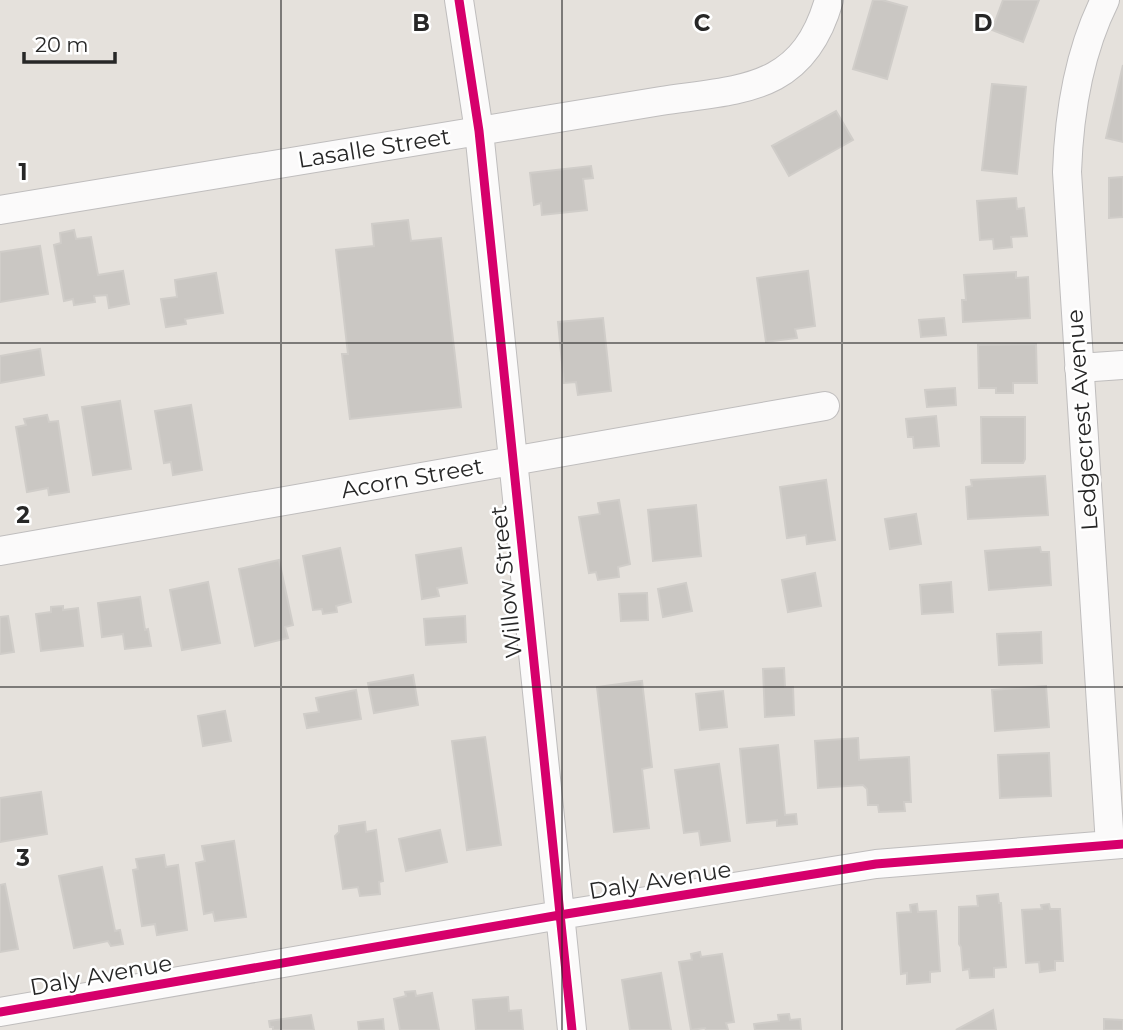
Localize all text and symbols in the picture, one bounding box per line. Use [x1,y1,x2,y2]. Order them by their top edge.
text: B [412,9,430,37]
text: C [694,9,711,37]
text: D [974,9,993,37]
scale bar [24,21,116,65]
text: 20 m [35,32,89,57]
street label: Lasalle Street [296,122,452,174]
text: 1 [18,158,28,186]
street label: Ledgecrest Avenue [1060,308,1104,532]
street label: Acorn Street [339,452,485,504]
text: 2 [16,501,30,529]
street label: Willow Street [484,504,528,660]
text: 3 [15,844,30,872]
street label: Daly Avenue [587,855,733,905]
street label: Daly Avenue [28,949,174,1001]

